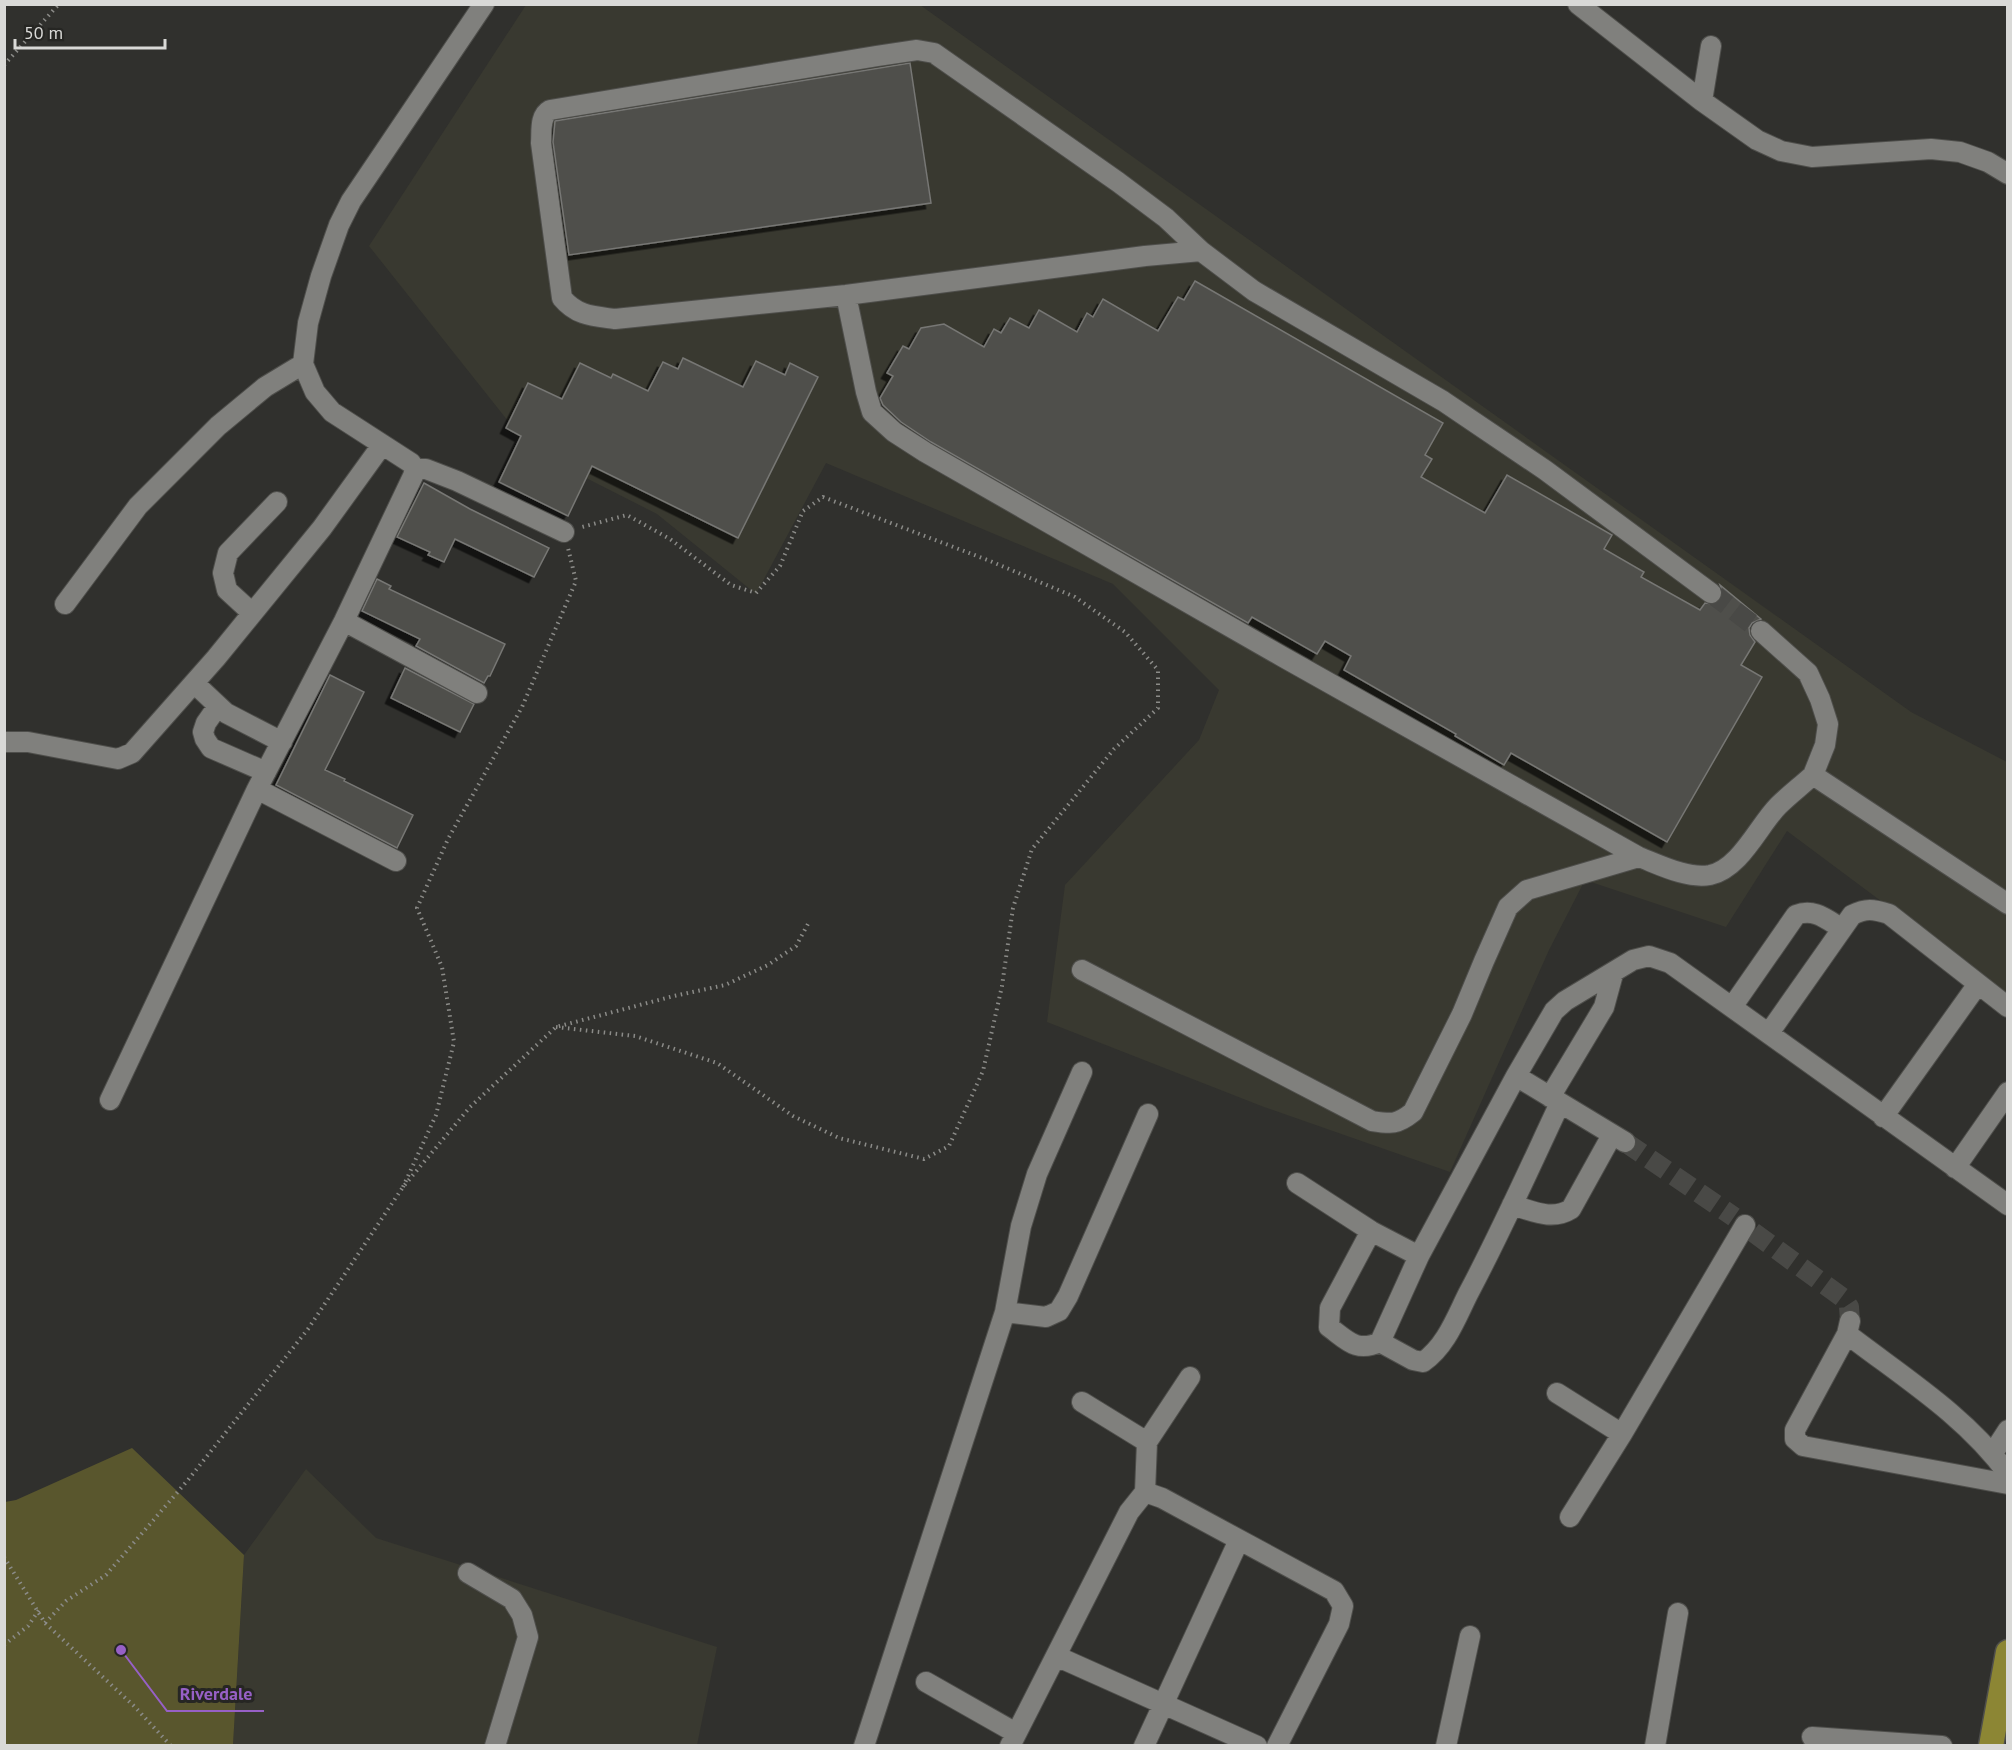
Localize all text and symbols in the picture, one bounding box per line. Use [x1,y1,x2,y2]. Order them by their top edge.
scale bar [15,12,165,50]
text: 50 m [24,21,63,44]
callout: Riverdale [167,1675,264,1711]
text: Riverdale [180,1682,252,1705]

